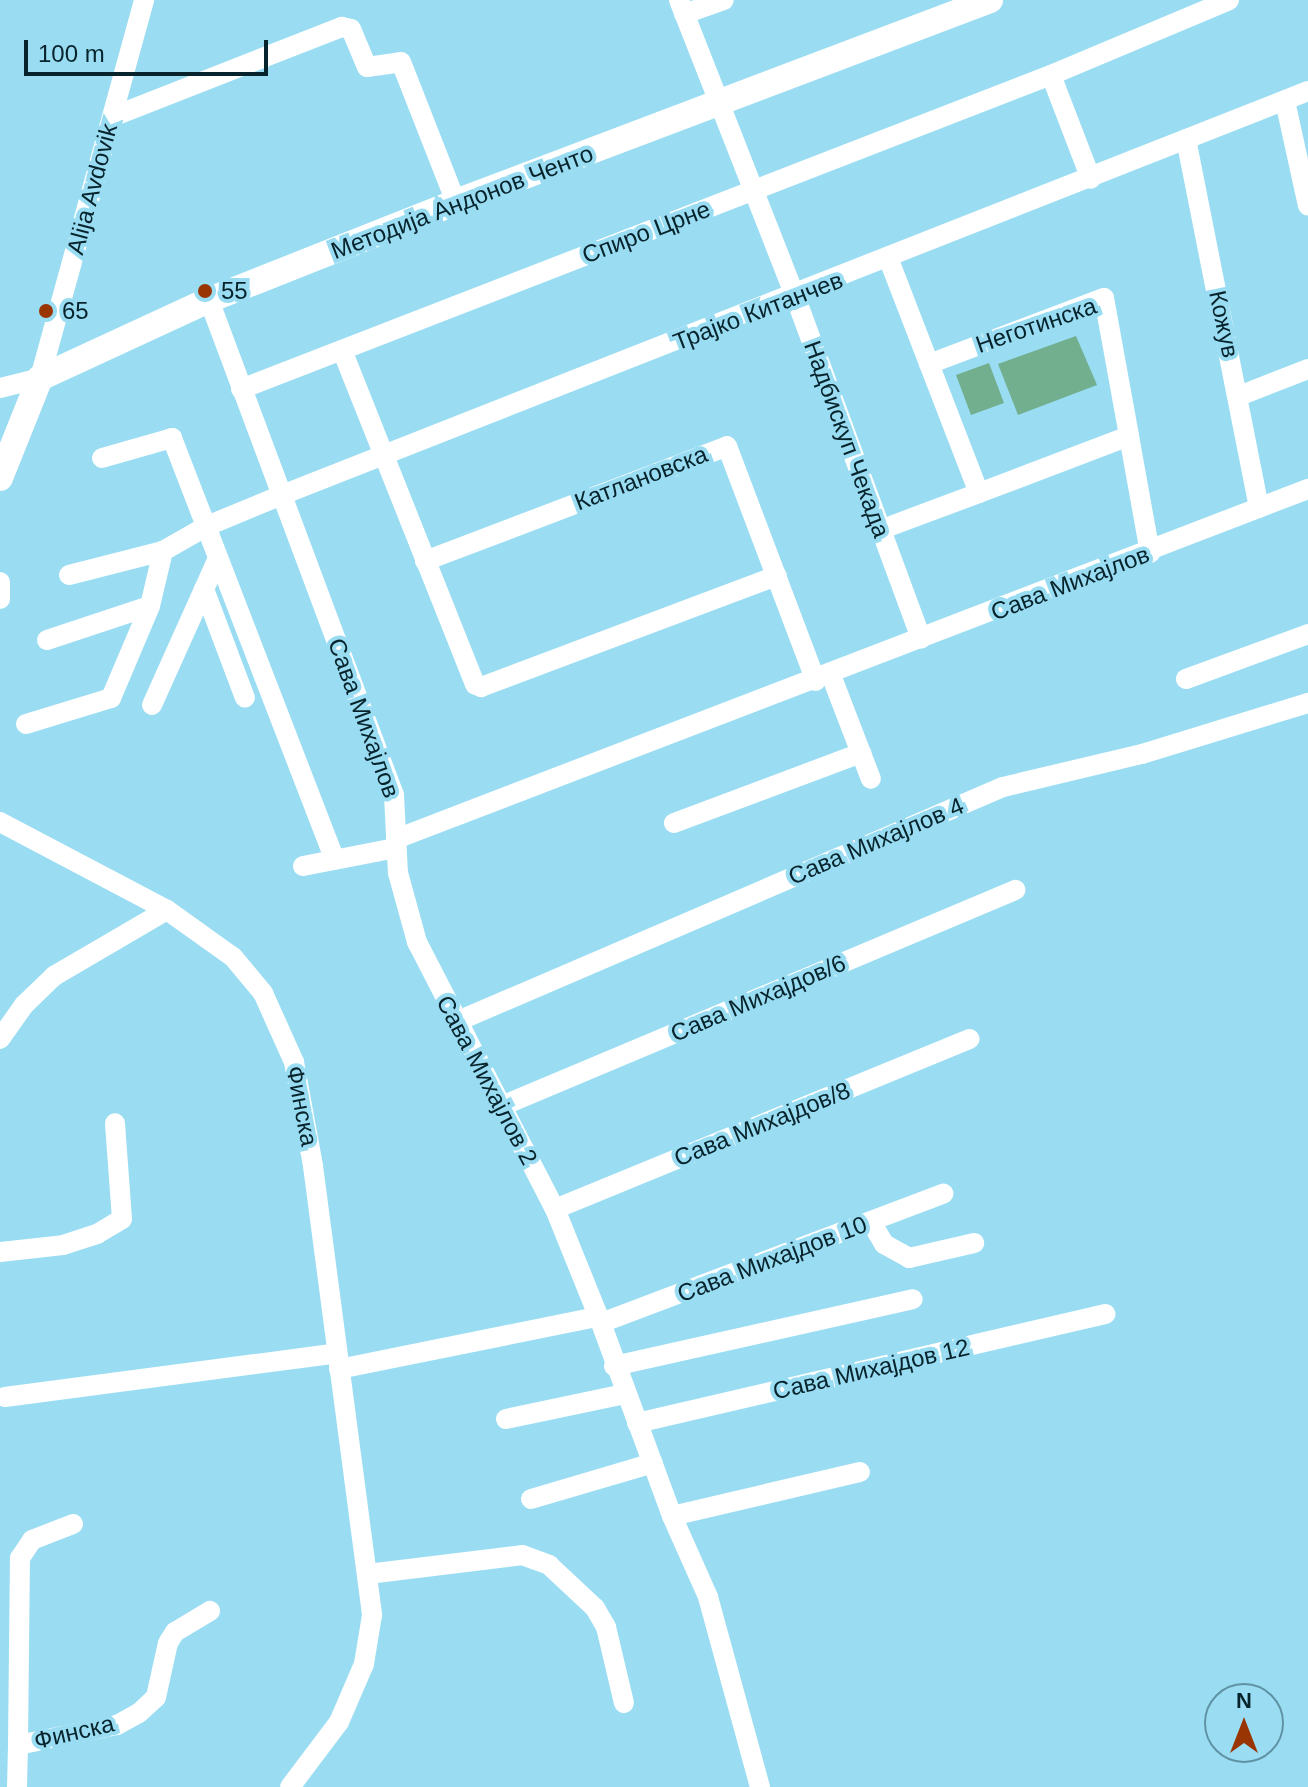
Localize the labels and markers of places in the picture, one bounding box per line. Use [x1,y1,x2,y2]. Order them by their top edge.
place label: 55 [221,277,248,305]
marker: 55 [196,282,214,300]
place label: 65 [62,297,89,325]
marker: 65 [37,302,55,320]

